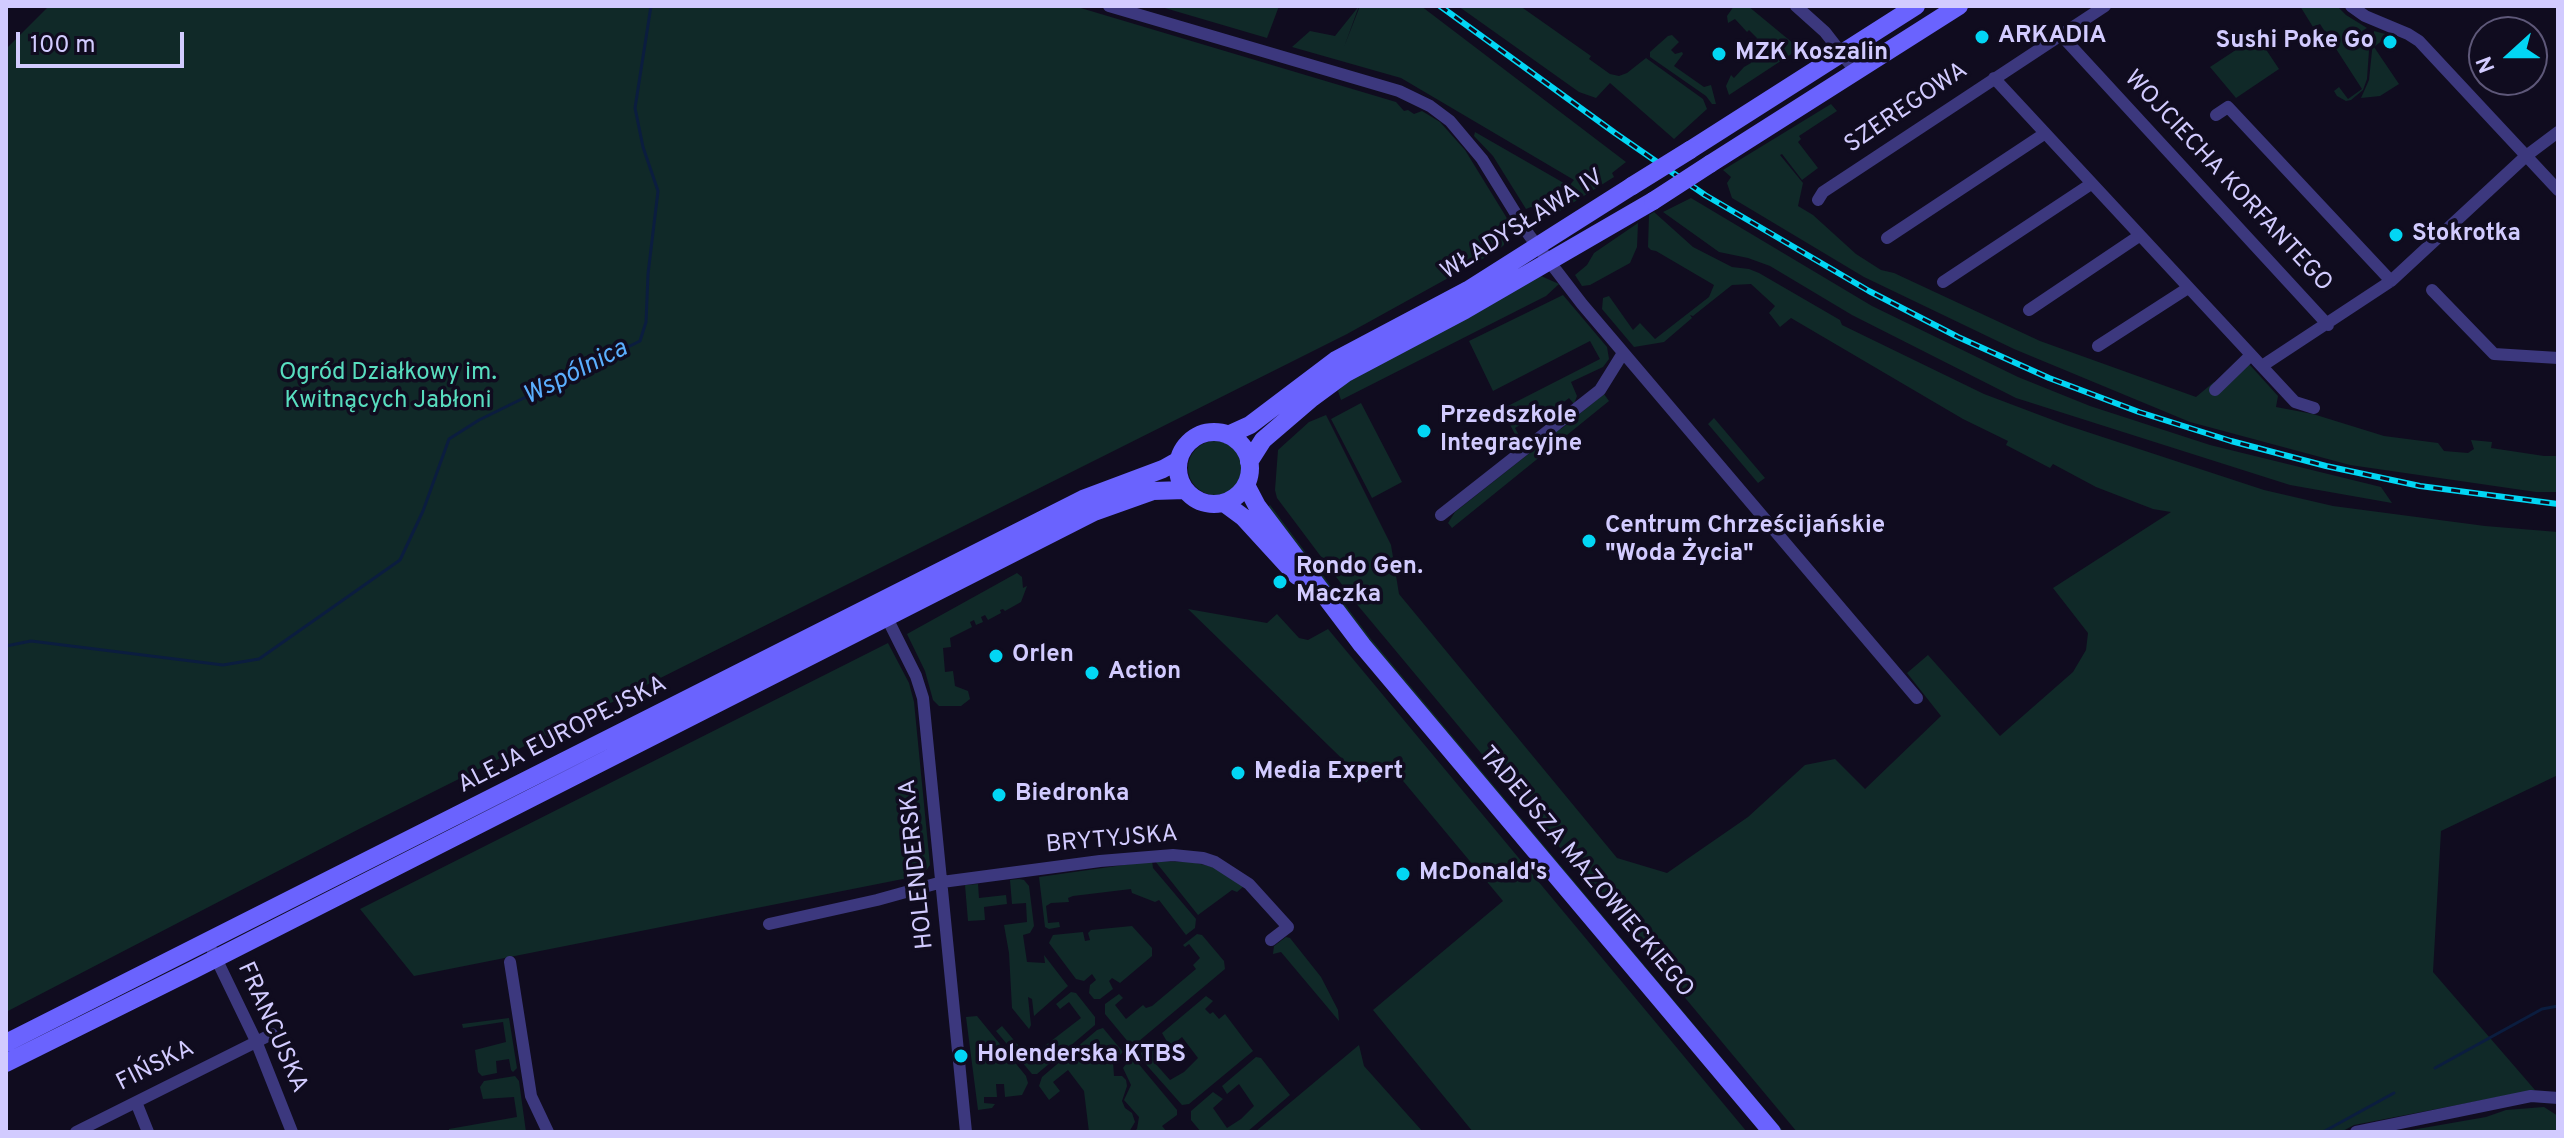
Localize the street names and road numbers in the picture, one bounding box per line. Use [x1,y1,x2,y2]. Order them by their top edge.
street label: SZEREGOWA [1840,57,1974,161]
street label: WOJCIECHA KORFANTEGO [2117,65,2337,299]
street label: WŁADYSŁAWA IV [1436,164,1610,288]
street label: ALEJA EUROPEJSKA [454,671,672,801]
street label: TADEUSZA MAZOWIECKIEGO [1471,741,1699,1005]
street label: HOLENDERSKA [895,777,941,951]
street label: BRYTYJSKA [1045,821,1179,861]
street label: FRANCUSKA [229,958,313,1098]
street label: FIŃSKA [112,1035,200,1099]

